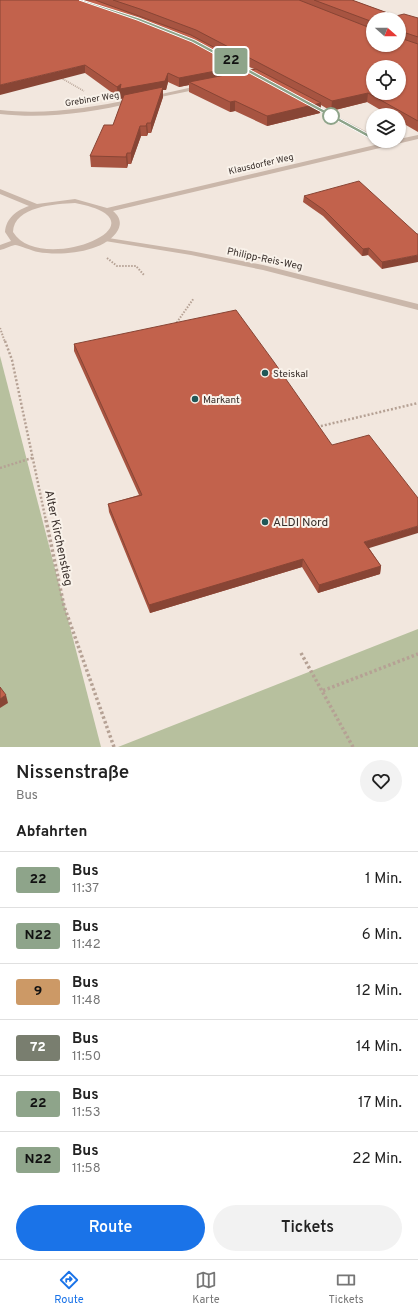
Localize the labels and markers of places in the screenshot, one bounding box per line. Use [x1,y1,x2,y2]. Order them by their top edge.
unlabelled marker [322,107,340,125]
marker: Steiskal [260,368,270,378]
place label: Steiskal [273,368,308,381]
marker: Markant [190,394,200,404]
place label: Markant [203,394,240,407]
place label: ALDI Nord [273,515,328,531]
marker: ALDI Nord [260,517,270,527]

